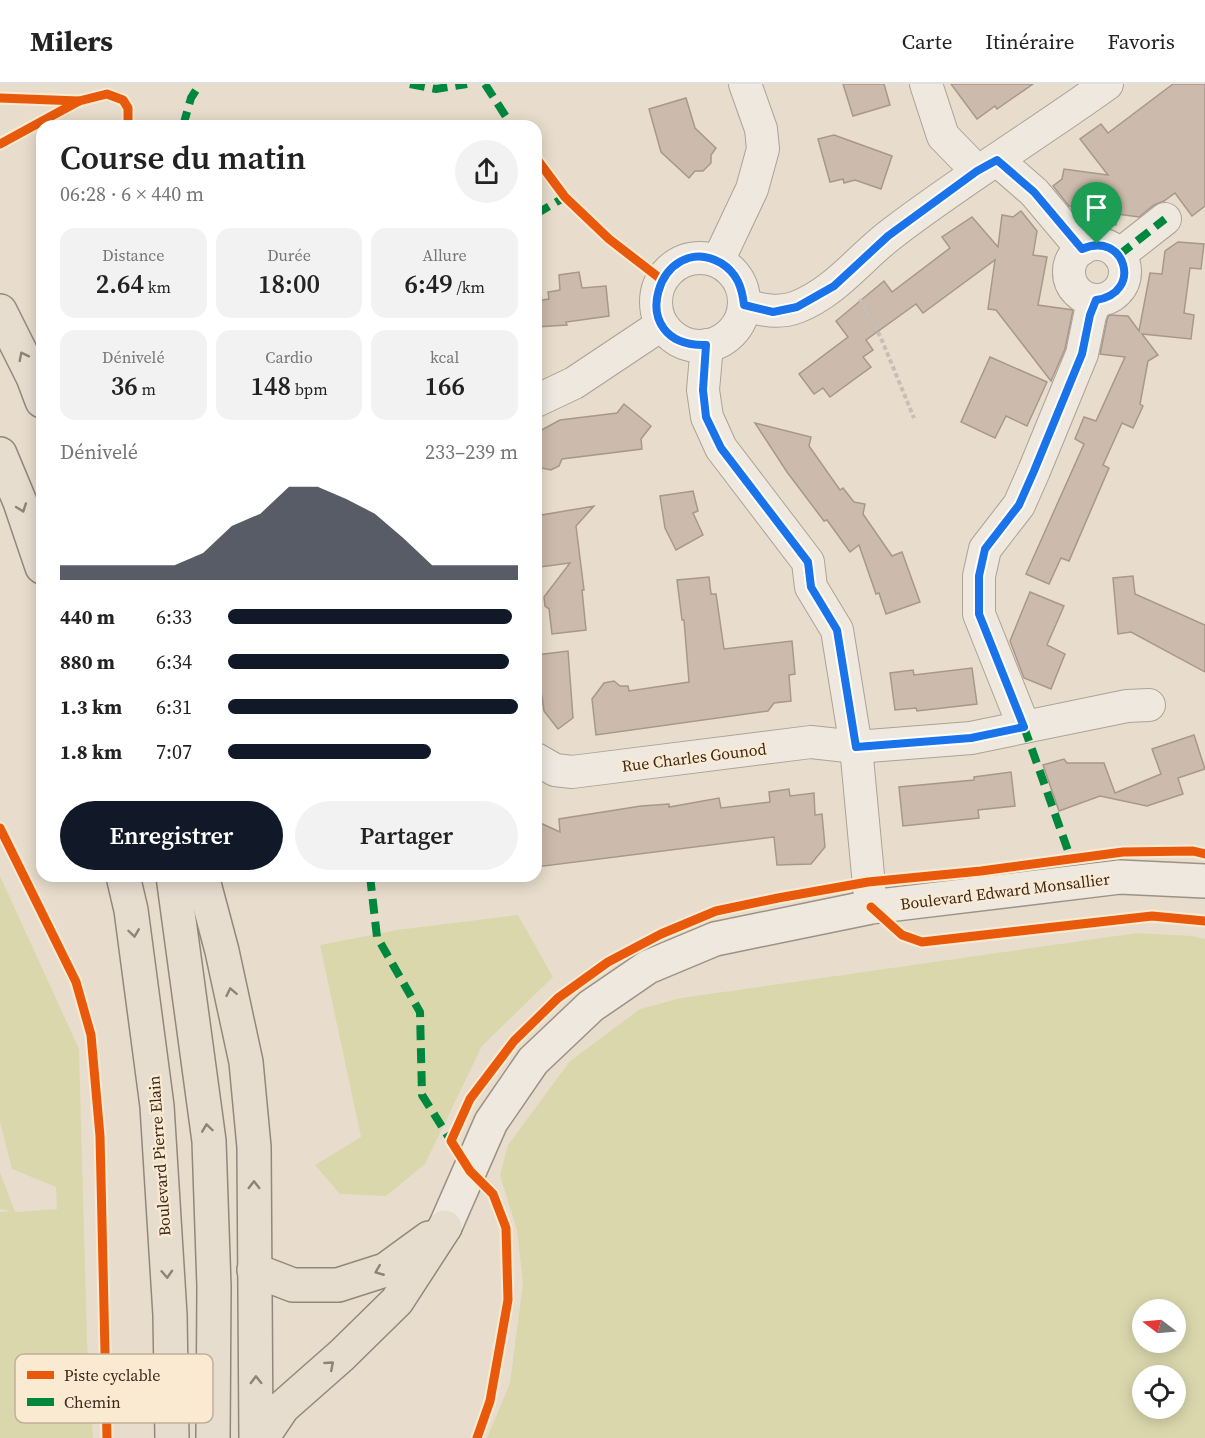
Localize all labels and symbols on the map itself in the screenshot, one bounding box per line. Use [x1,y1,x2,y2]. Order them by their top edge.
pin [1071,182,1122,244]
one-way arrow [18,351,30,362]
one-way arrow [14,503,27,513]
street label: Rue Charles Gounod [620,737,768,777]
street label: Boulevard Edward Monsallier [899,867,1111,915]
one-way arrow [127,929,139,938]
one-way arrow [225,987,238,997]
street label: Boulevard Pierre Elain [142,1075,176,1237]
one-way arrow [201,1123,214,1132]
one-way arrow [248,1180,260,1189]
one-way arrow [375,1264,386,1276]
one-way arrow [161,1269,174,1278]
north arrow [1132,1299,1186,1353]
legend [15,1354,213,1423]
one-way arrow [324,1361,334,1372]
text: Piste cyclable [64,1364,160,1386]
one-way arrow [249,1375,262,1384]
text: Chemin [64,1391,121,1413]

